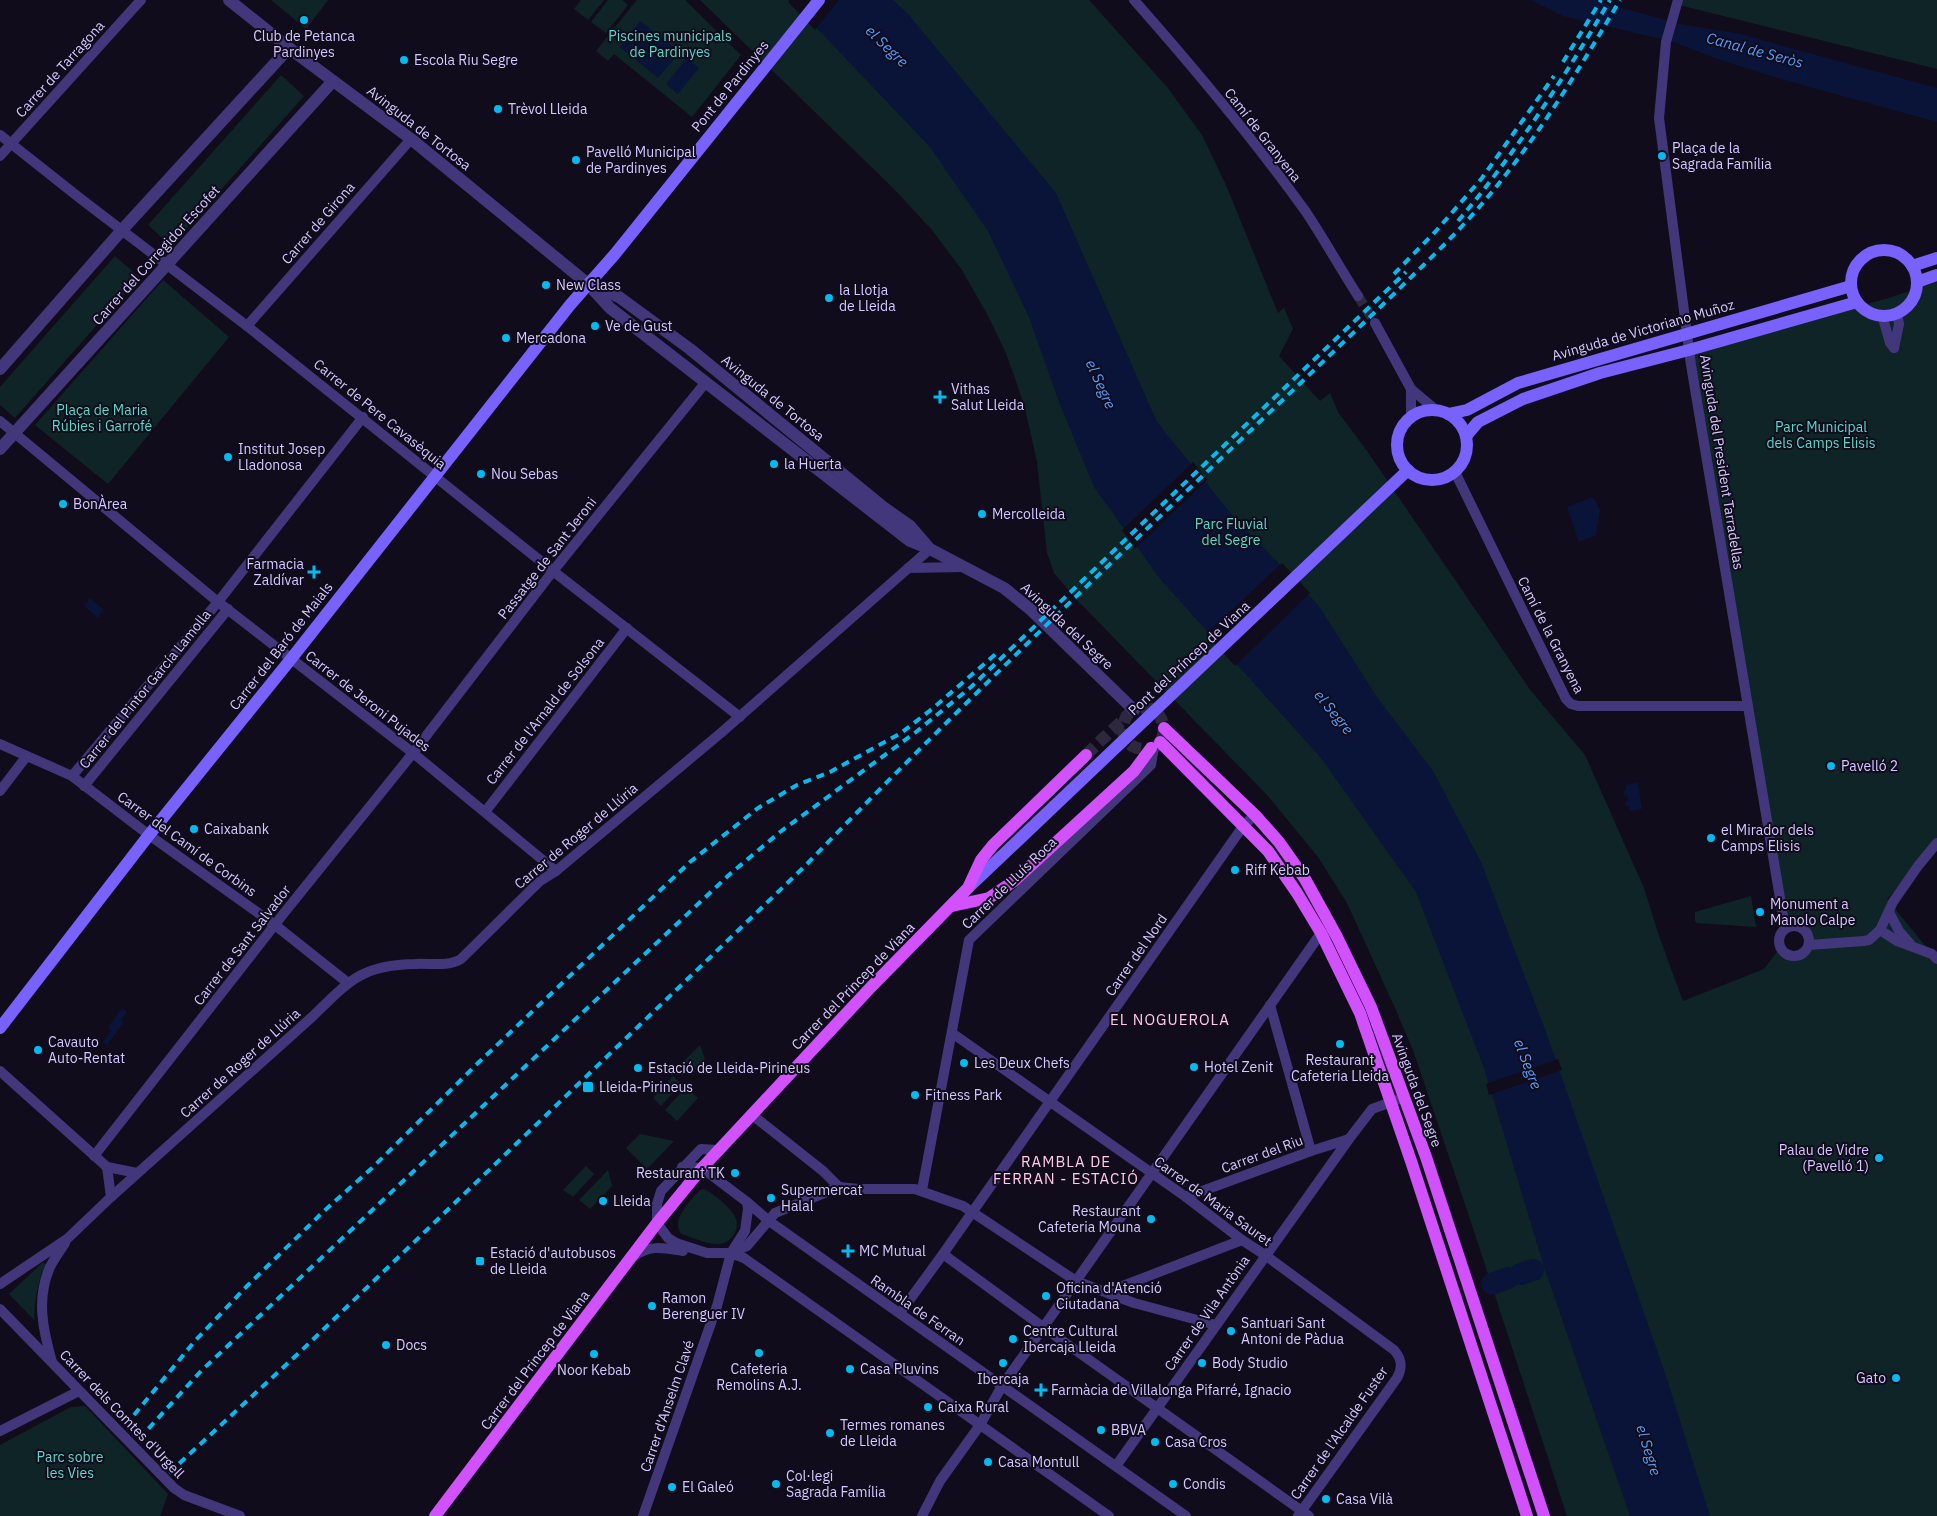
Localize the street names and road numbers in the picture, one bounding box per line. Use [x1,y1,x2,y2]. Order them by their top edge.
street label: Carrer de Tarragona [12,16,109,121]
street label: Pont de Pardinyes [687,36,773,136]
street label: Avinguda de Tortosa [363,82,475,175]
street label: Camí de Granyena [1221,84,1306,186]
street label: Carrer de Girona [277,178,359,268]
street label: Carrer del Corregidor Escofet [88,181,224,329]
street label: Avinguda de Victoriano Muñoz [1550,295,1737,365]
street label: Avinguda de Tortosa [718,351,829,445]
street label: Avinguda del President Tarradellas [1696,353,1748,571]
street label: Carrer de Pere Cavasèquia [310,355,450,473]
street label: Passatge de Sant Jeroni [494,493,600,623]
street label: Camí de la Granyena [1514,573,1589,697]
street label: Carrer del Baró de Maials [225,578,337,714]
street label: Avinguda del Segre [1017,578,1117,674]
street label: Pont del Príncep de Viana [1124,596,1254,719]
street label: Carrer del Pintor García Lamolla [75,605,215,772]
street label: Carrer de l'Arnald de Solsona [482,633,608,788]
street label: Carrer de Jeroni Pujades [302,646,434,756]
street label: Carrer de Roger de Llúria [511,779,642,893]
street label: Carrer del Camí de Corbins [114,787,260,901]
street label: Carrer de Lluís Roca [958,833,1061,933]
street label: Carrer de Sant Salvador [189,881,295,1009]
street label: Carrer del Nord [1101,910,1171,1000]
street label: Carrer del Princep de Viana [787,918,919,1054]
street label: Carrer de Roger de Llúria [176,1004,304,1122]
street label: Avinguda del Segre [1388,1030,1446,1150]
street label: Carrer del Riu [1219,1131,1305,1177]
street label: Carrer de Maria Sauret [1151,1152,1275,1250]
street label: Carrer de Vila Antònia [1160,1251,1254,1374]
street label: Rambla de Ferran [867,1271,969,1349]
street label: Carrer del Princep de Viana [477,1286,594,1433]
street label: Carrer d'Anselm Clavé [636,1337,698,1474]
street label: Carrer dels Comtes d'Urgell [56,1346,188,1482]
street label: Carrer de l'Alcalde Fuster [1286,1363,1392,1503]

